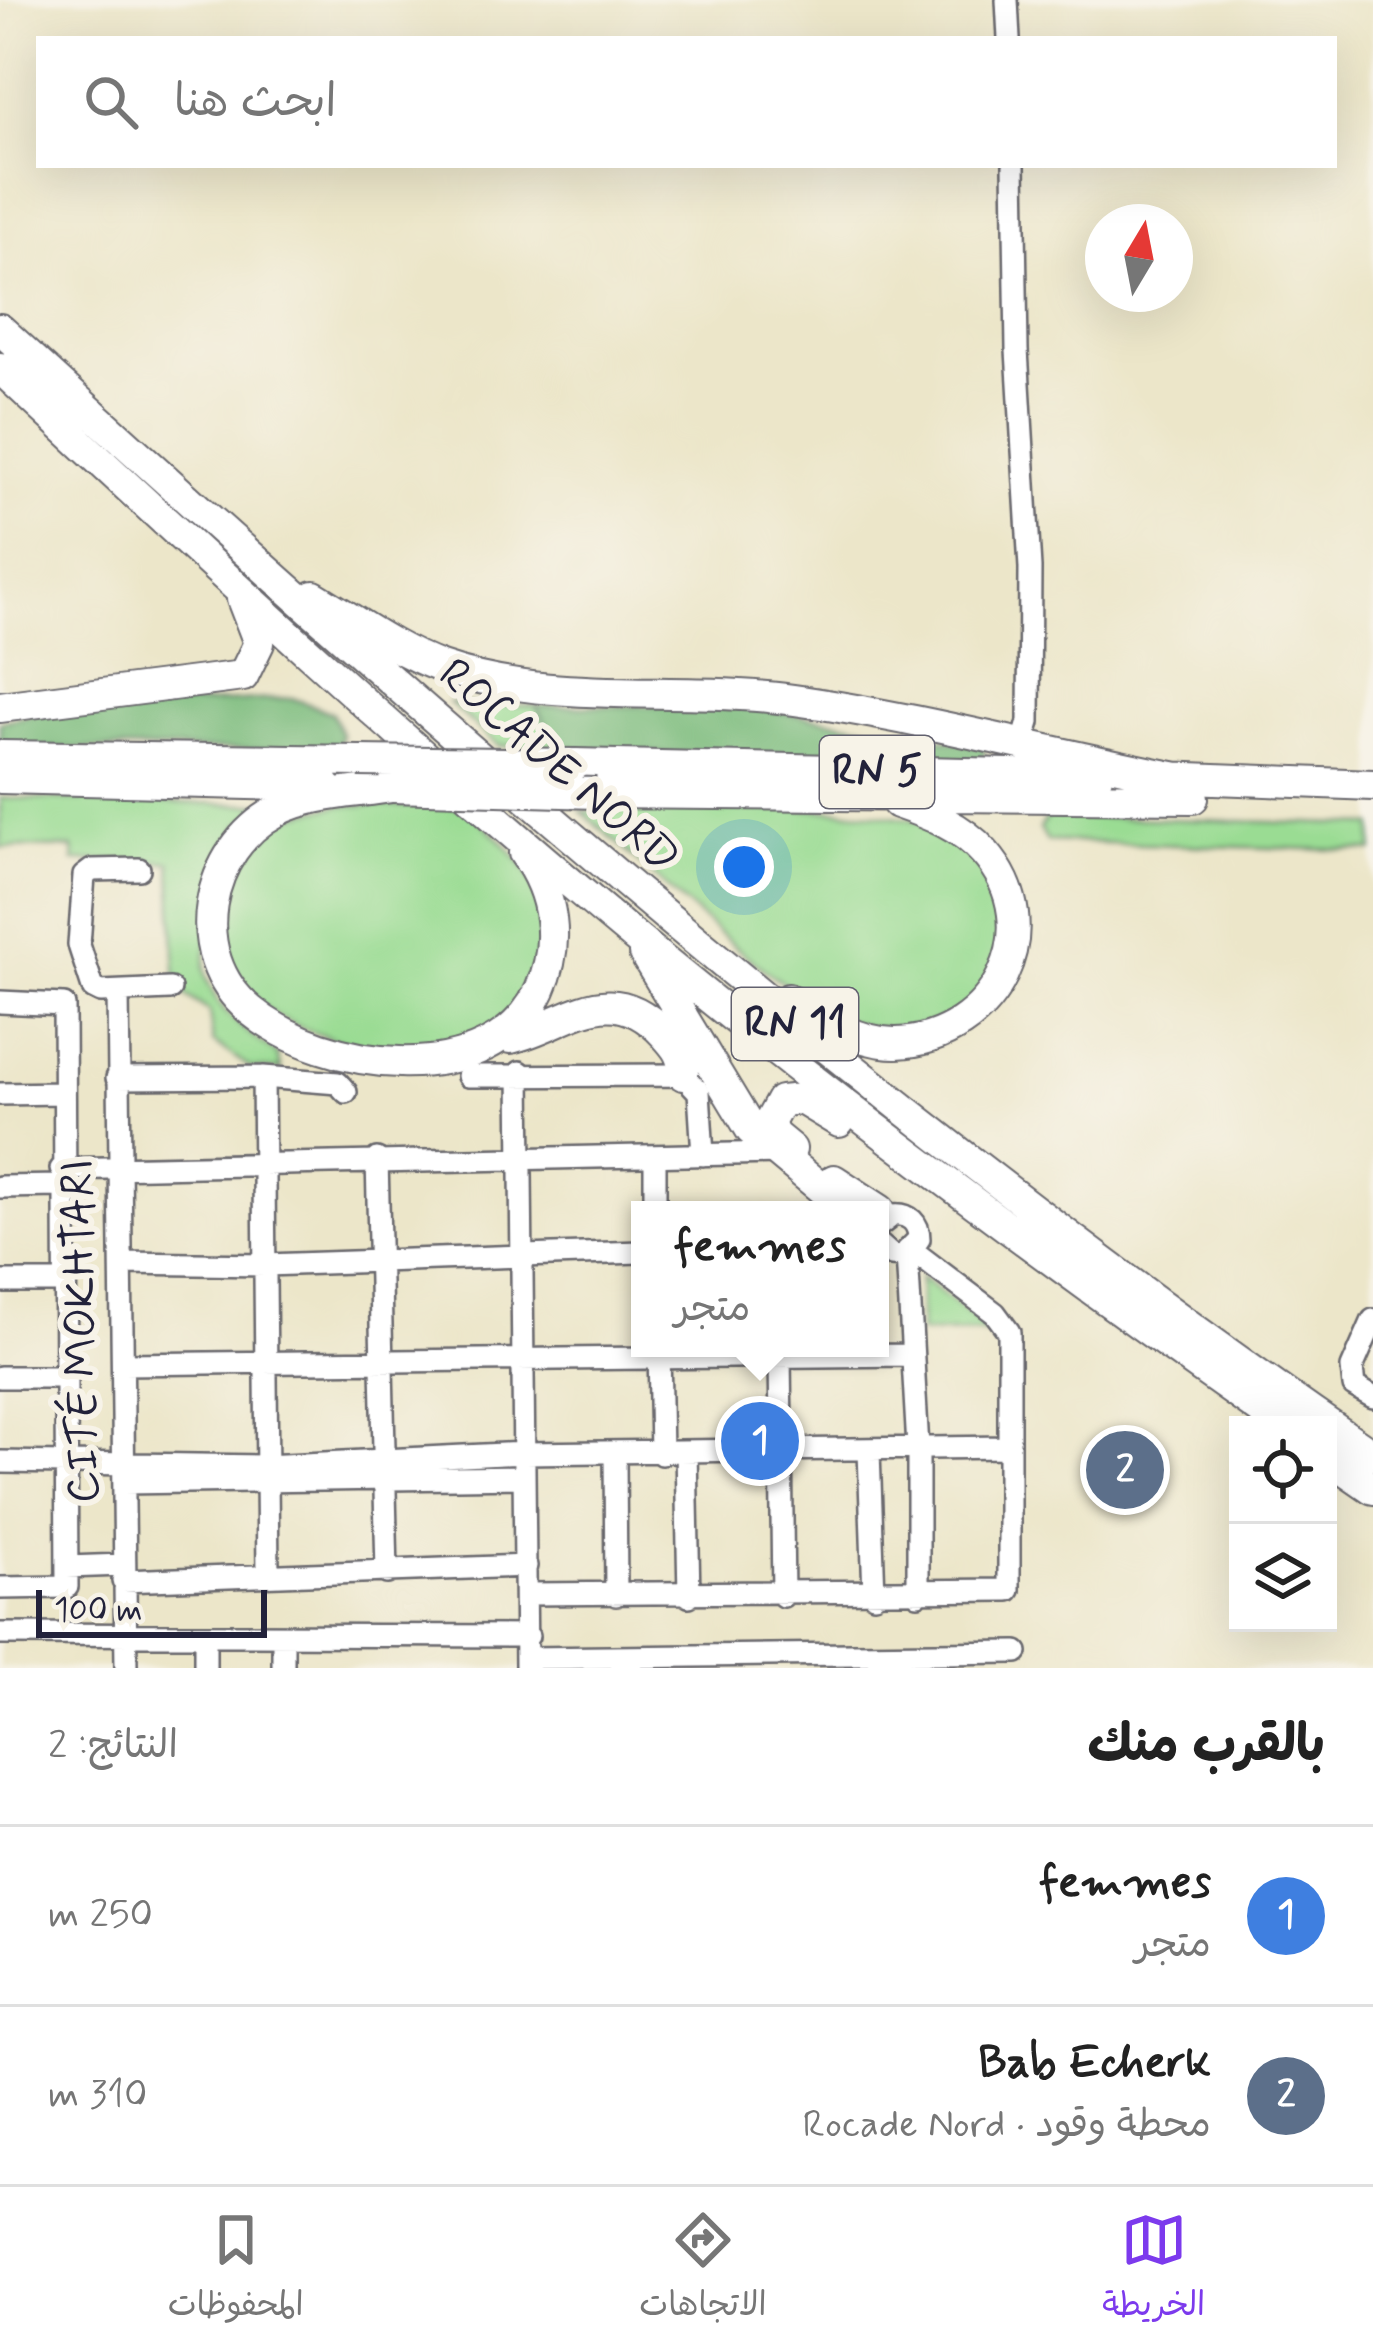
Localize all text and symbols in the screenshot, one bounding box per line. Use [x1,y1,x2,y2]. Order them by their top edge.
search box [36,36,1337,168]
icon: search [78,69,144,135]
text: ابحث هنا [174,73,337,132]
north arrow [1085,204,1193,312]
street label: ROCADE NORD [425,646,691,888]
road number: RN 5 [820,736,934,808]
your location [714,837,774,897]
road number: RN 11 [732,988,858,1060]
street label: CITÉ MOKHTARI [48,1158,115,1504]
popup [631,1201,889,1357]
text: femmes [674,1218,846,1277]
text: متجر [674,1284,751,1335]
pin: 1 [721,1396,799,1486]
map controls [1229,1416,1337,1632]
button: locate [1229,1416,1337,1524]
pin: 2 [1086,1425,1164,1515]
button: layers [1229,1524,1337,1632]
scale bar [36,1584,267,1637]
text: 100 m [54,1589,143,1633]
text: بالقرب منك [1088,1713,1325,1779]
text: النتائج: 2 [48,1721,178,1772]
text: femmes [1040,1854,1211,1913]
text: 250 m [48,1890,153,1941]
text: 1 [1277,1890,1295,1941]
text: متجر [1135,1920,1211,1971]
text: Bab Echerk [978,2034,1211,2093]
text: 310 m [48,2070,147,2121]
text: 2 [1276,2070,1296,2121]
text: محطة وقود · Rocade Nord [803,2100,1211,2151]
tab: المحفوظات [168,2207,304,2333]
tab: الاتجاهات [639,2207,767,2333]
tab: الخريطة [1102,2207,1205,2333]

